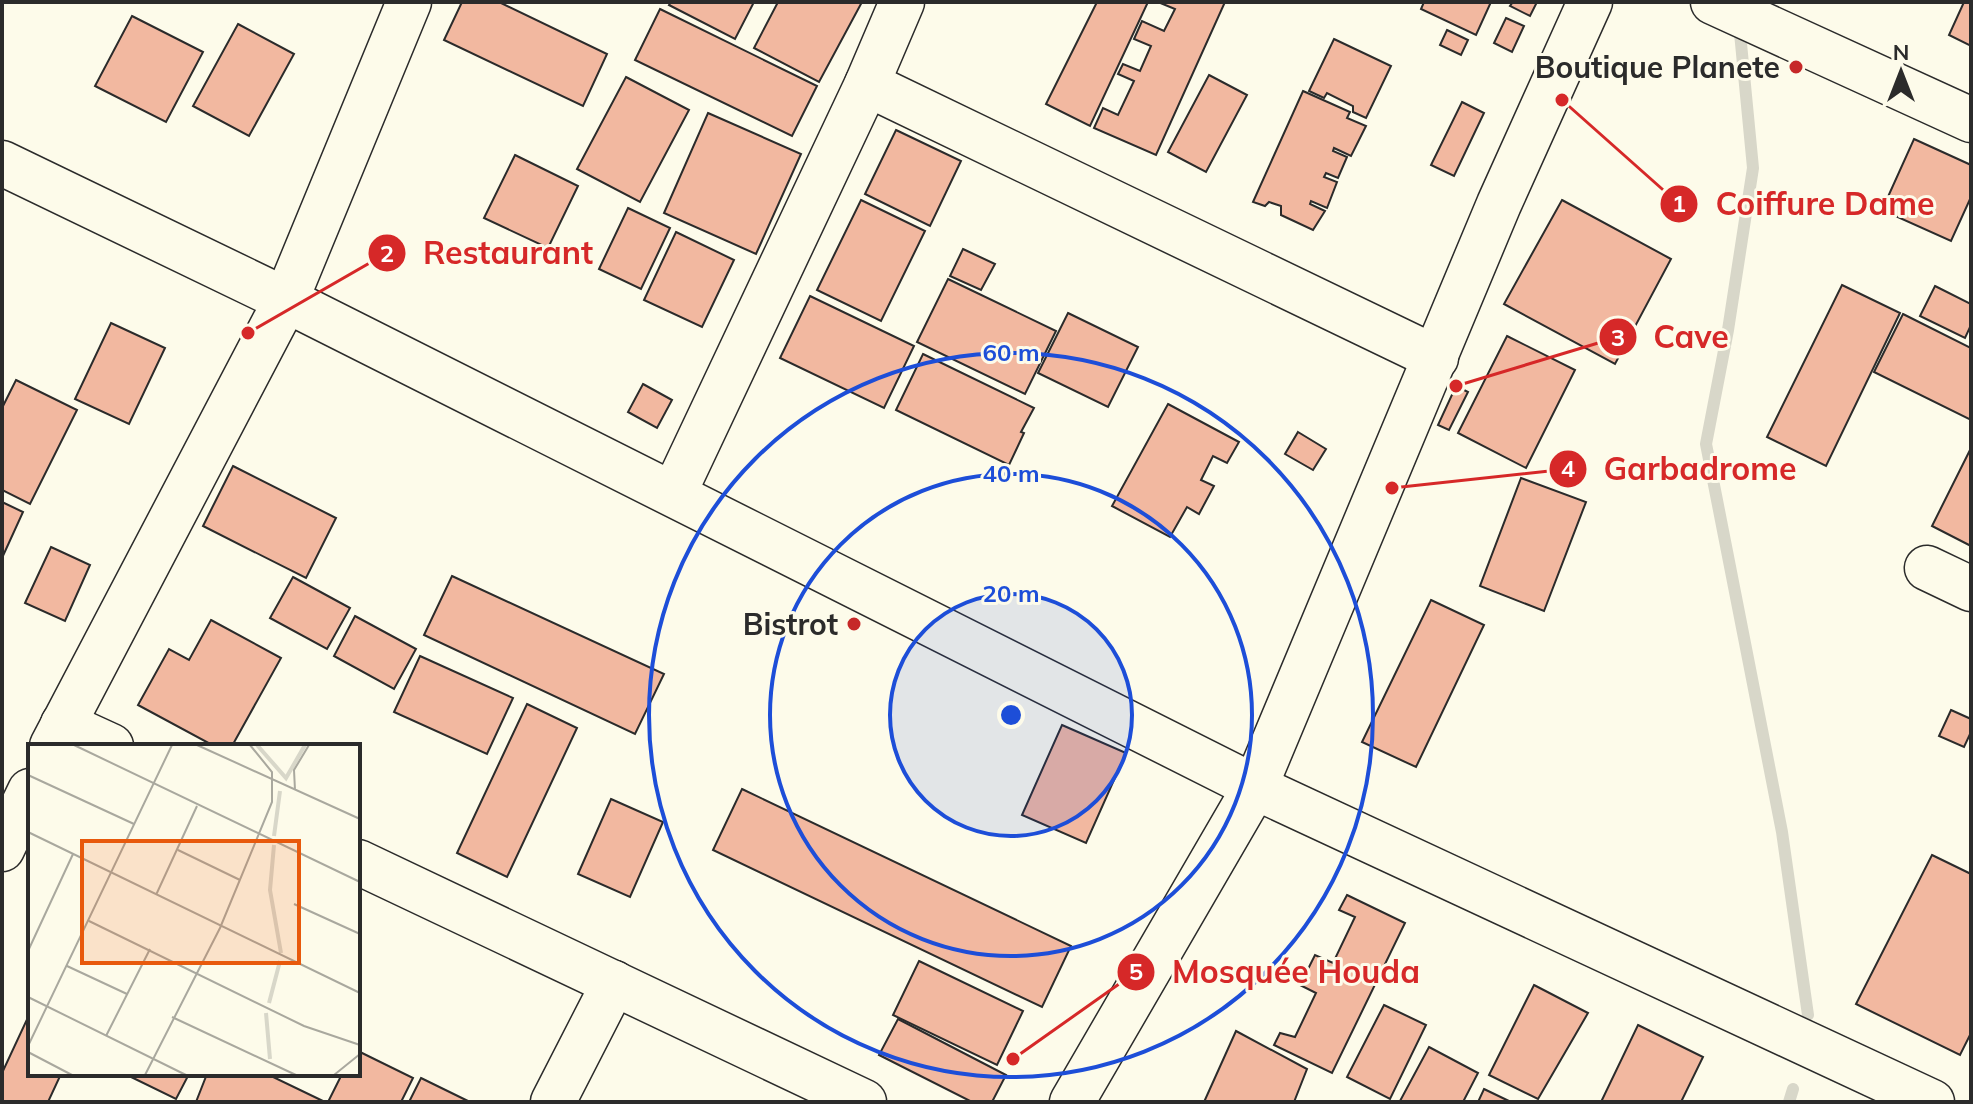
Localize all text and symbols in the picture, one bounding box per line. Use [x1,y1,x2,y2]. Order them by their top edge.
north arrow [1861,32,1941,112]
text: N [1893,38,1909,66]
place label: Boutique Planete [1535,48,1780,86]
marker: Boutique Planete [1787,58,1805,76]
callout: Coiffure Dame [1659,176,1950,232]
text: Coiffure Dame [1715,183,1935,223]
text: 1 [1672,188,1686,218]
callout: Restaurant [367,225,609,281]
text: Restaurant [423,232,593,272]
text: 2 [380,238,394,268]
callout: Cave [1598,309,1745,365]
text: Cave [1653,316,1729,356]
text: 3 [1611,322,1625,352]
text: 60 m [983,337,1039,367]
callout: Garbadrome [1548,441,1813,497]
text: Garbadrome [1603,448,1797,488]
text: 4 [1561,453,1575,483]
text: 40 m [983,458,1039,488]
text: 20 m [983,578,1039,608]
place label: Bistrot [743,605,838,643]
marker: Bistrot [845,615,863,633]
centre of rings [997,701,1025,729]
inset map [28,744,360,1076]
callout: Mosquée Houda [1116,944,1436,1000]
text: Mosquée Houda [1172,951,1420,991]
text: 5 [1129,956,1143,986]

